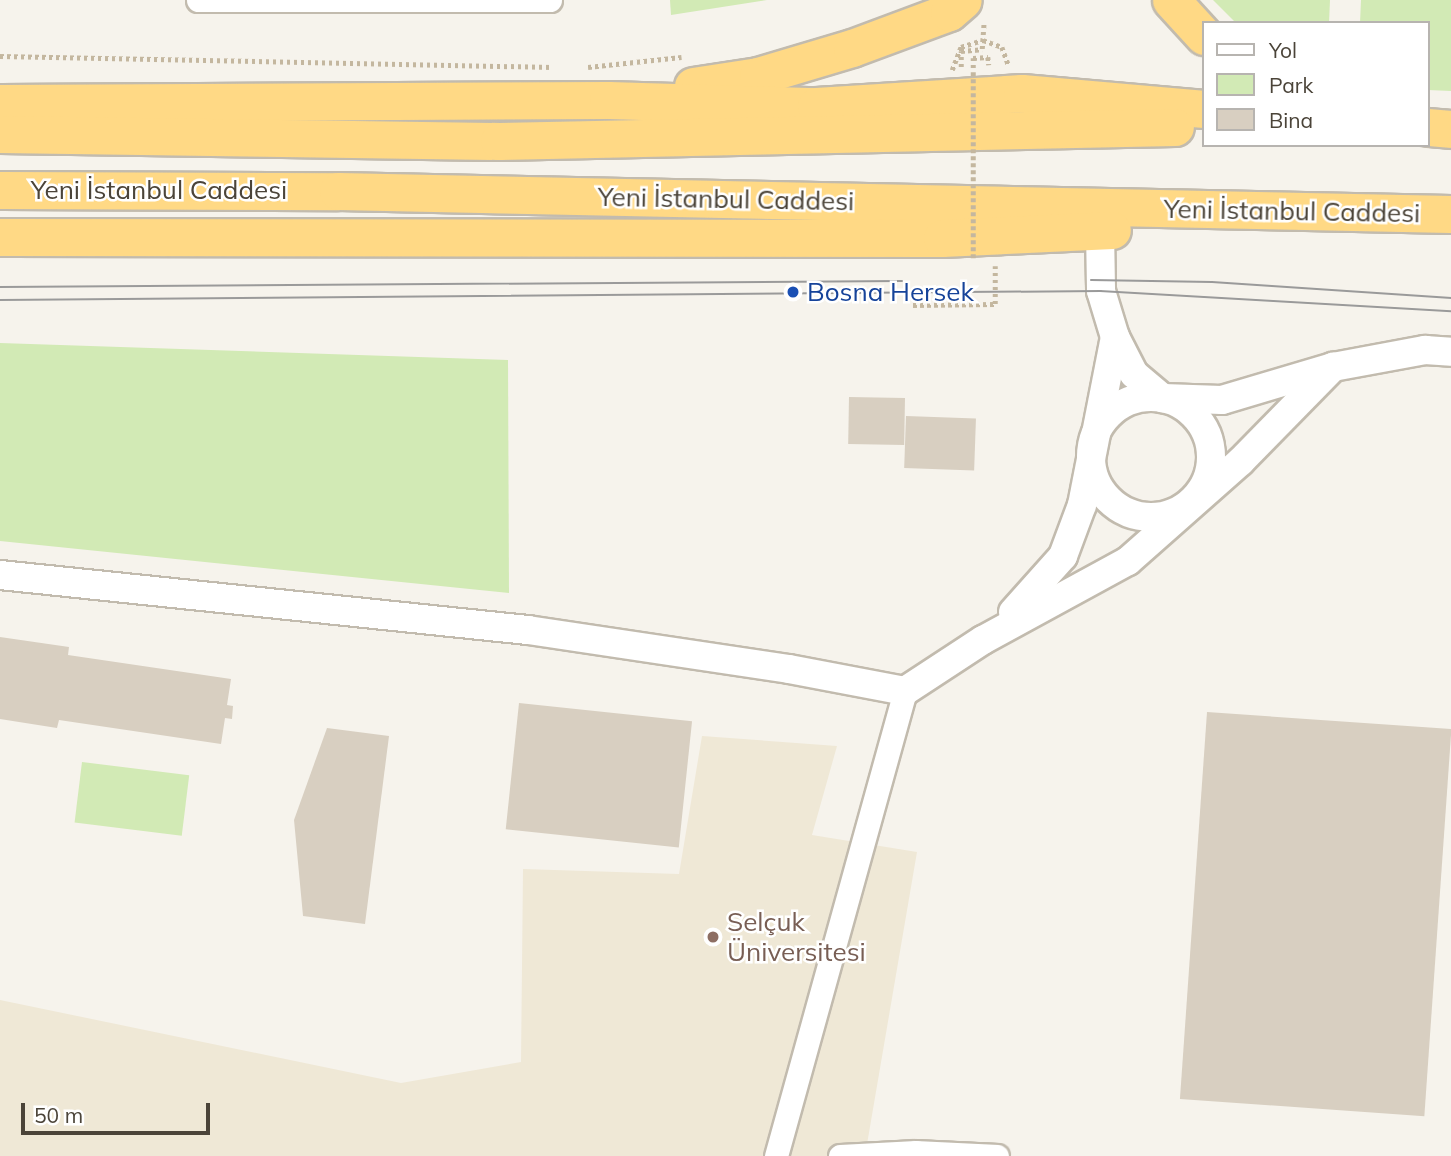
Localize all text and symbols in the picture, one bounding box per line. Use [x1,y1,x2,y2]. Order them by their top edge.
legend [1202,21,1430,147]
text: Yol [1269,37,1297,63]
text: Park [1269,72,1313,98]
text: Bina [1269,107,1313,133]
street label: Yeni İstanbul Caddesi [31,174,287,206]
street label: Yeni İstanbul Caddesi [598,181,854,217]
street label: Yeni İstanbul Caddesi [1164,193,1420,229]
place label: Bosna Hersek [807,276,974,308]
marker: Bosna Hersek [785,284,801,300]
place label: Selçuk Üniversitesi [727,906,866,968]
marker: Selçuk Üniversitesi [705,929,721,945]
scale bar [24,1090,214,1134]
text: 50 m [34,1102,83,1128]

